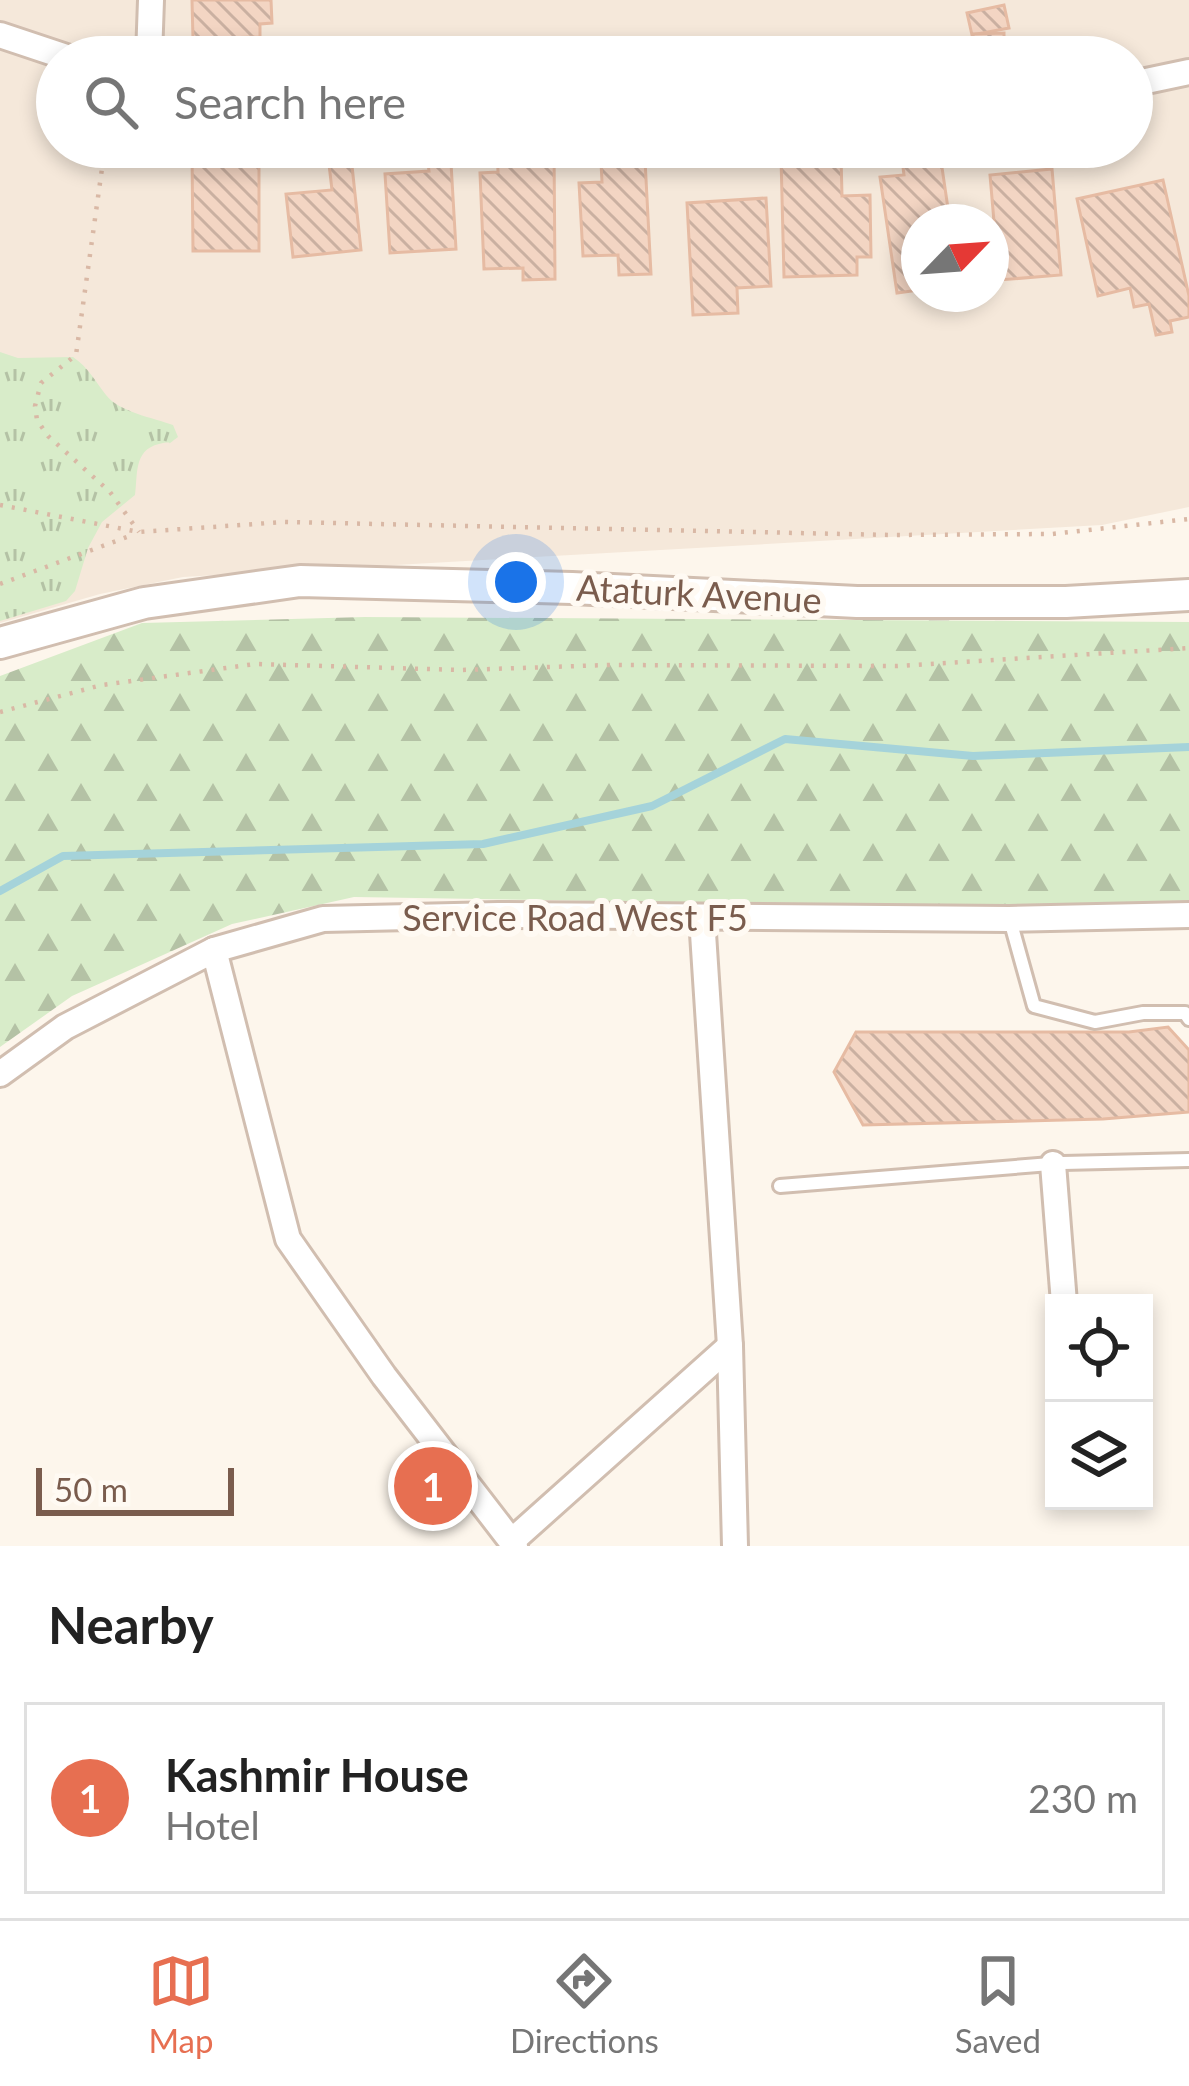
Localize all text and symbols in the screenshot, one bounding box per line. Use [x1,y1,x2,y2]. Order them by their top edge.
search box [36,36,1153,168]
icon: search [78,69,144,135]
text: Search here [174,75,406,129]
north arrow [901,204,1009,312]
your location [486,552,546,612]
street label: Ataturk Avenue [575,565,823,621]
street label: Service Road West F5 [402,895,748,939]
map controls [1045,1294,1153,1510]
button: locate [1045,1294,1153,1402]
button: layers [1045,1402,1153,1510]
pin: 1 [394,1441,472,1531]
scale bar [36,1462,234,1515]
text: 50 m [54,1469,128,1509]
text: Nearby [48,1594,214,1655]
text: Kashmir House [165,1748,469,1802]
text: 1 [79,1775,101,1821]
text: 230 m [1028,1775,1138,1821]
text: Hotel [165,1802,260,1848]
tab: Map [148,1948,214,2060]
tab: Directions [510,1948,659,2060]
tab: Saved [955,1948,1041,2060]

